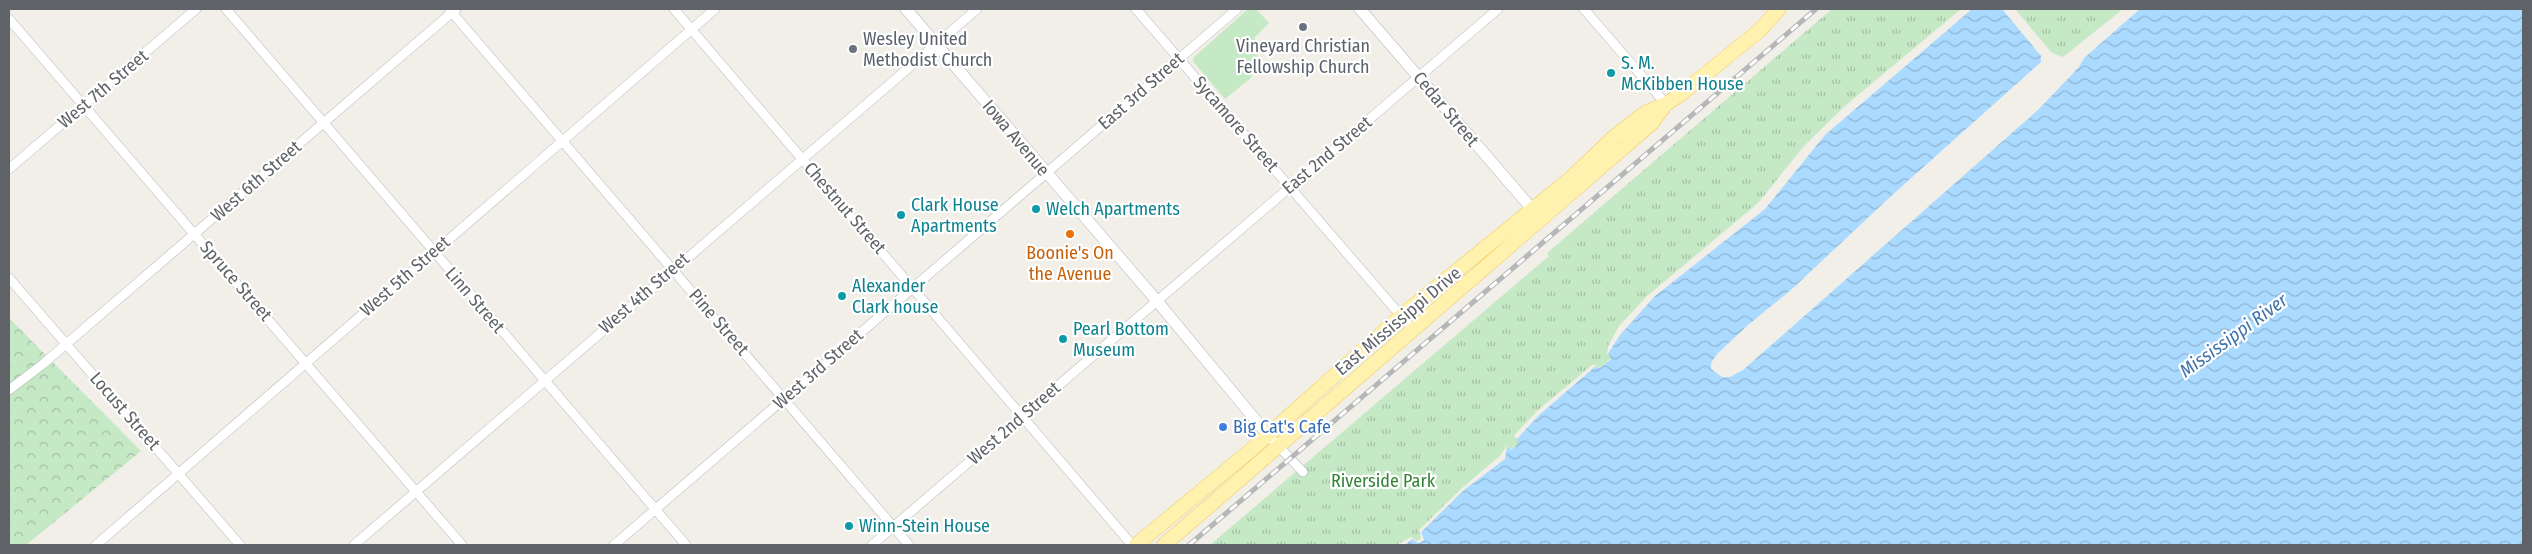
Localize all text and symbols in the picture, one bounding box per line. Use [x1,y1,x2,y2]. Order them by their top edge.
marker: Vineyard Christian Fellowship Church [1297,21,1309,33]
place label: Wesley United Methodist Church [863,28,992,71]
place label: Vineyard Christian Fellowship Church [1236,35,1370,78]
marker: Wesley United Methodist Church [847,43,859,55]
street label: West 7th Street [53,45,153,133]
street label: East 3rd Street [1093,48,1189,134]
place label: S. M. McKibben House [1621,52,1744,95]
street label: Cedar Street [1408,67,1484,151]
marker: S. M. McKibben House [1605,67,1617,79]
street label: Sycamore Street [1188,72,1284,176]
street label: Iowa Avenue [978,95,1054,181]
street label: East 2nd Street [1278,111,1376,199]
street label: West 6th Street [206,136,306,226]
street label: Chestnut Street [799,158,891,258]
place label: Clark House Apartments [911,194,999,237]
place label: Welch Apartments [1046,198,1180,220]
marker: Welch Apartments [1030,203,1042,215]
marker: Clark House Apartments [895,209,907,221]
marker: Boonie's On the Avenue [1064,228,1076,240]
street label: West 5th Street [356,231,455,321]
street label: Spruce Street [195,236,277,326]
place label: Boonie's On the Avenue [1026,242,1114,285]
street label: West 4th Street [594,248,694,338]
street label: East Mississippi Drive [1331,262,1465,380]
street label: Linn Street [440,263,510,337]
place label: Alexander Clark house [852,275,938,318]
street label: Pine Street [684,284,754,360]
water label: Mississippi River [2175,288,2293,382]
marker: Alexander Clark house [836,290,848,302]
place label: Pearl Bottom Museum [1073,318,1169,361]
street label: West 3rd Street [769,324,868,414]
marker: Pearl Bottom Museum [1057,333,1069,345]
street label: Locust Street [85,368,165,455]
street label: West 2nd Street [963,377,1065,469]
place label: Big Cat's Cafe [1233,416,1331,438]
marker: Big Cat's Cafe [1217,421,1229,433]
park label: Riverside Park [1331,470,1436,492]
place label: Winn-Stein House [859,515,990,537]
marker: Winn-Stein House [843,520,855,532]

